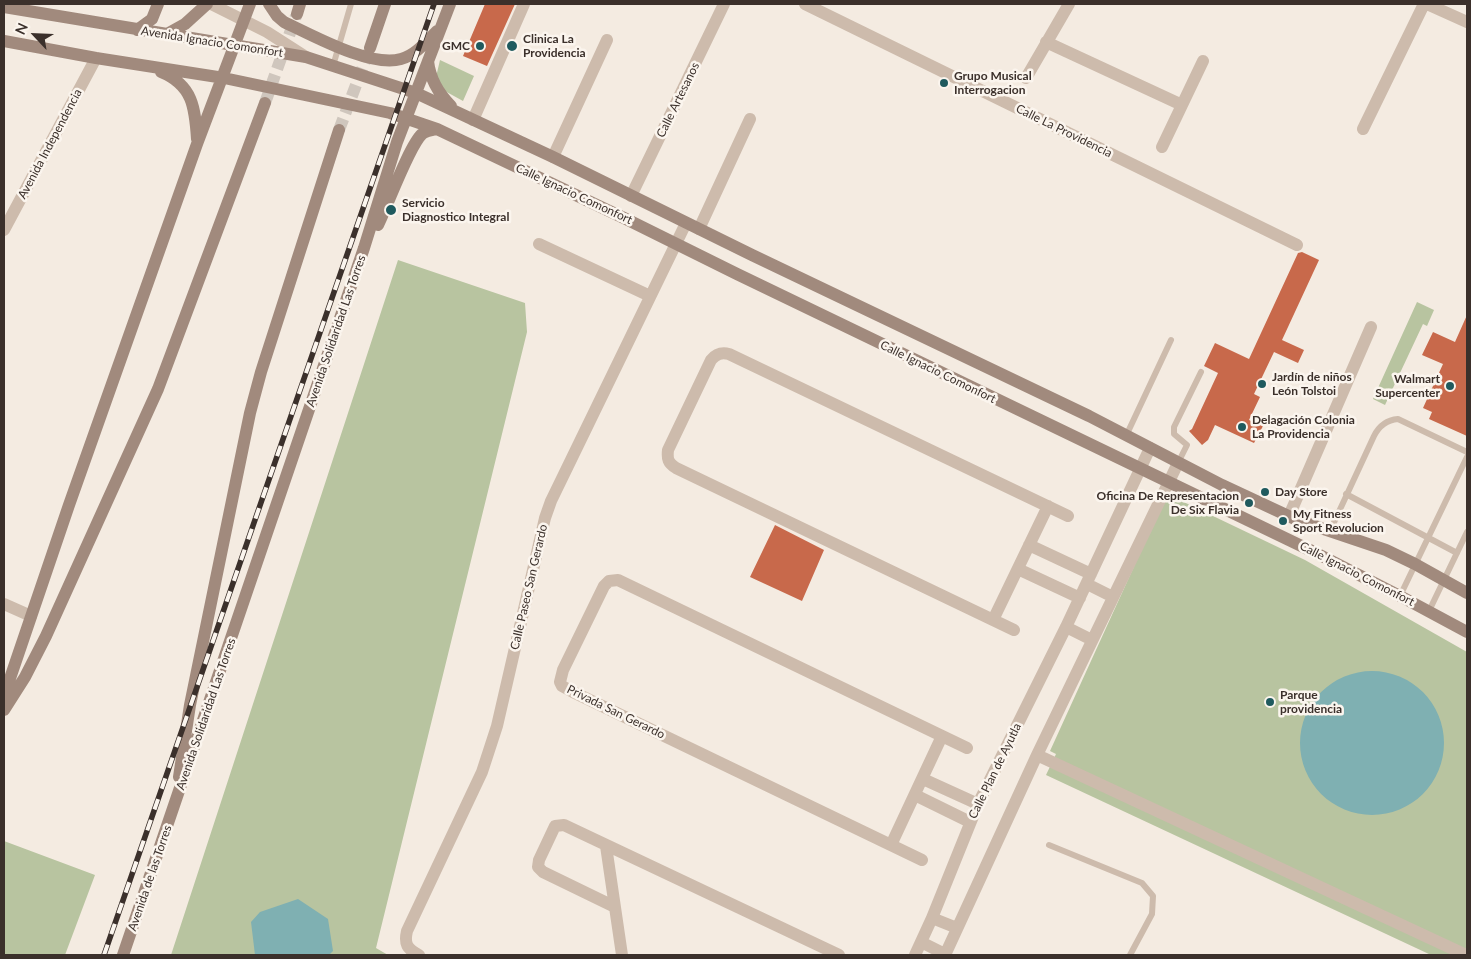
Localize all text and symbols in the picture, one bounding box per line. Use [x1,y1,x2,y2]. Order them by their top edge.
north arrow [10,10,60,60]
text: N [11,20,31,37]
street label: Avenida Ignacio Comonfort [140,24,284,60]
place label: Clinica La Providencia [523,32,586,60]
place label: GMC [442,39,470,53]
marker: Clinica La Providencia [505,39,519,53]
marker: GMC [474,40,486,52]
street label: Calle Artesanos [654,60,702,140]
place label: Grupo Musical Interrogacion [954,69,1032,97]
marker: Grupo Musical Interrogacion [938,77,950,89]
street label: Avenida Independencia [15,87,85,201]
street label: Calle La Providencia [1013,101,1115,161]
street label: Calle Ignacio Comonfort [513,161,635,227]
place label: Servicio Diagnostico Integral [402,196,509,224]
marker: Servicio Diagnostico Integral [384,203,398,217]
street label: Avenida Solidaridad Las Torres [303,253,369,409]
street label: Calle Ignacio Comonfort [878,338,998,406]
place label: Jardín de niños León Tolstoi [1272,370,1352,398]
place label: Walmart Supercenter [1375,372,1440,400]
marker: Jardín de niños León Tolstoi [1256,378,1268,390]
marker: Walmart Supercenter [1444,380,1456,392]
place label: Delagación Colonia La Providencia [1252,413,1355,441]
marker: Delagación Colonia La Providencia [1236,421,1248,433]
place label: Day Store [1275,485,1327,499]
marker: Day Store [1259,486,1271,498]
place label: Oficina De Representacion De Six Flavia [1097,489,1239,517]
marker: Oficina De Representacion De Six Flavia [1243,497,1255,509]
place label: My Fitness Sport Revolucion [1293,507,1384,535]
marker: My Fitness Sport Revolucion [1277,515,1289,527]
street label: Calle Paseo San Gerardo [508,523,550,651]
street label: Calle Ignacio Comonfort [1297,539,1417,609]
street label: Avenida Solidaridad Las Torres [173,636,239,792]
street label: Privada San Gerardo [565,682,667,742]
place label: Parque providencia [1280,688,1342,716]
marker: Parque providencia [1264,696,1276,708]
street label: Calle Plan de Ayutla [966,721,1024,821]
street label: Avenida de las Torres [125,823,175,933]

